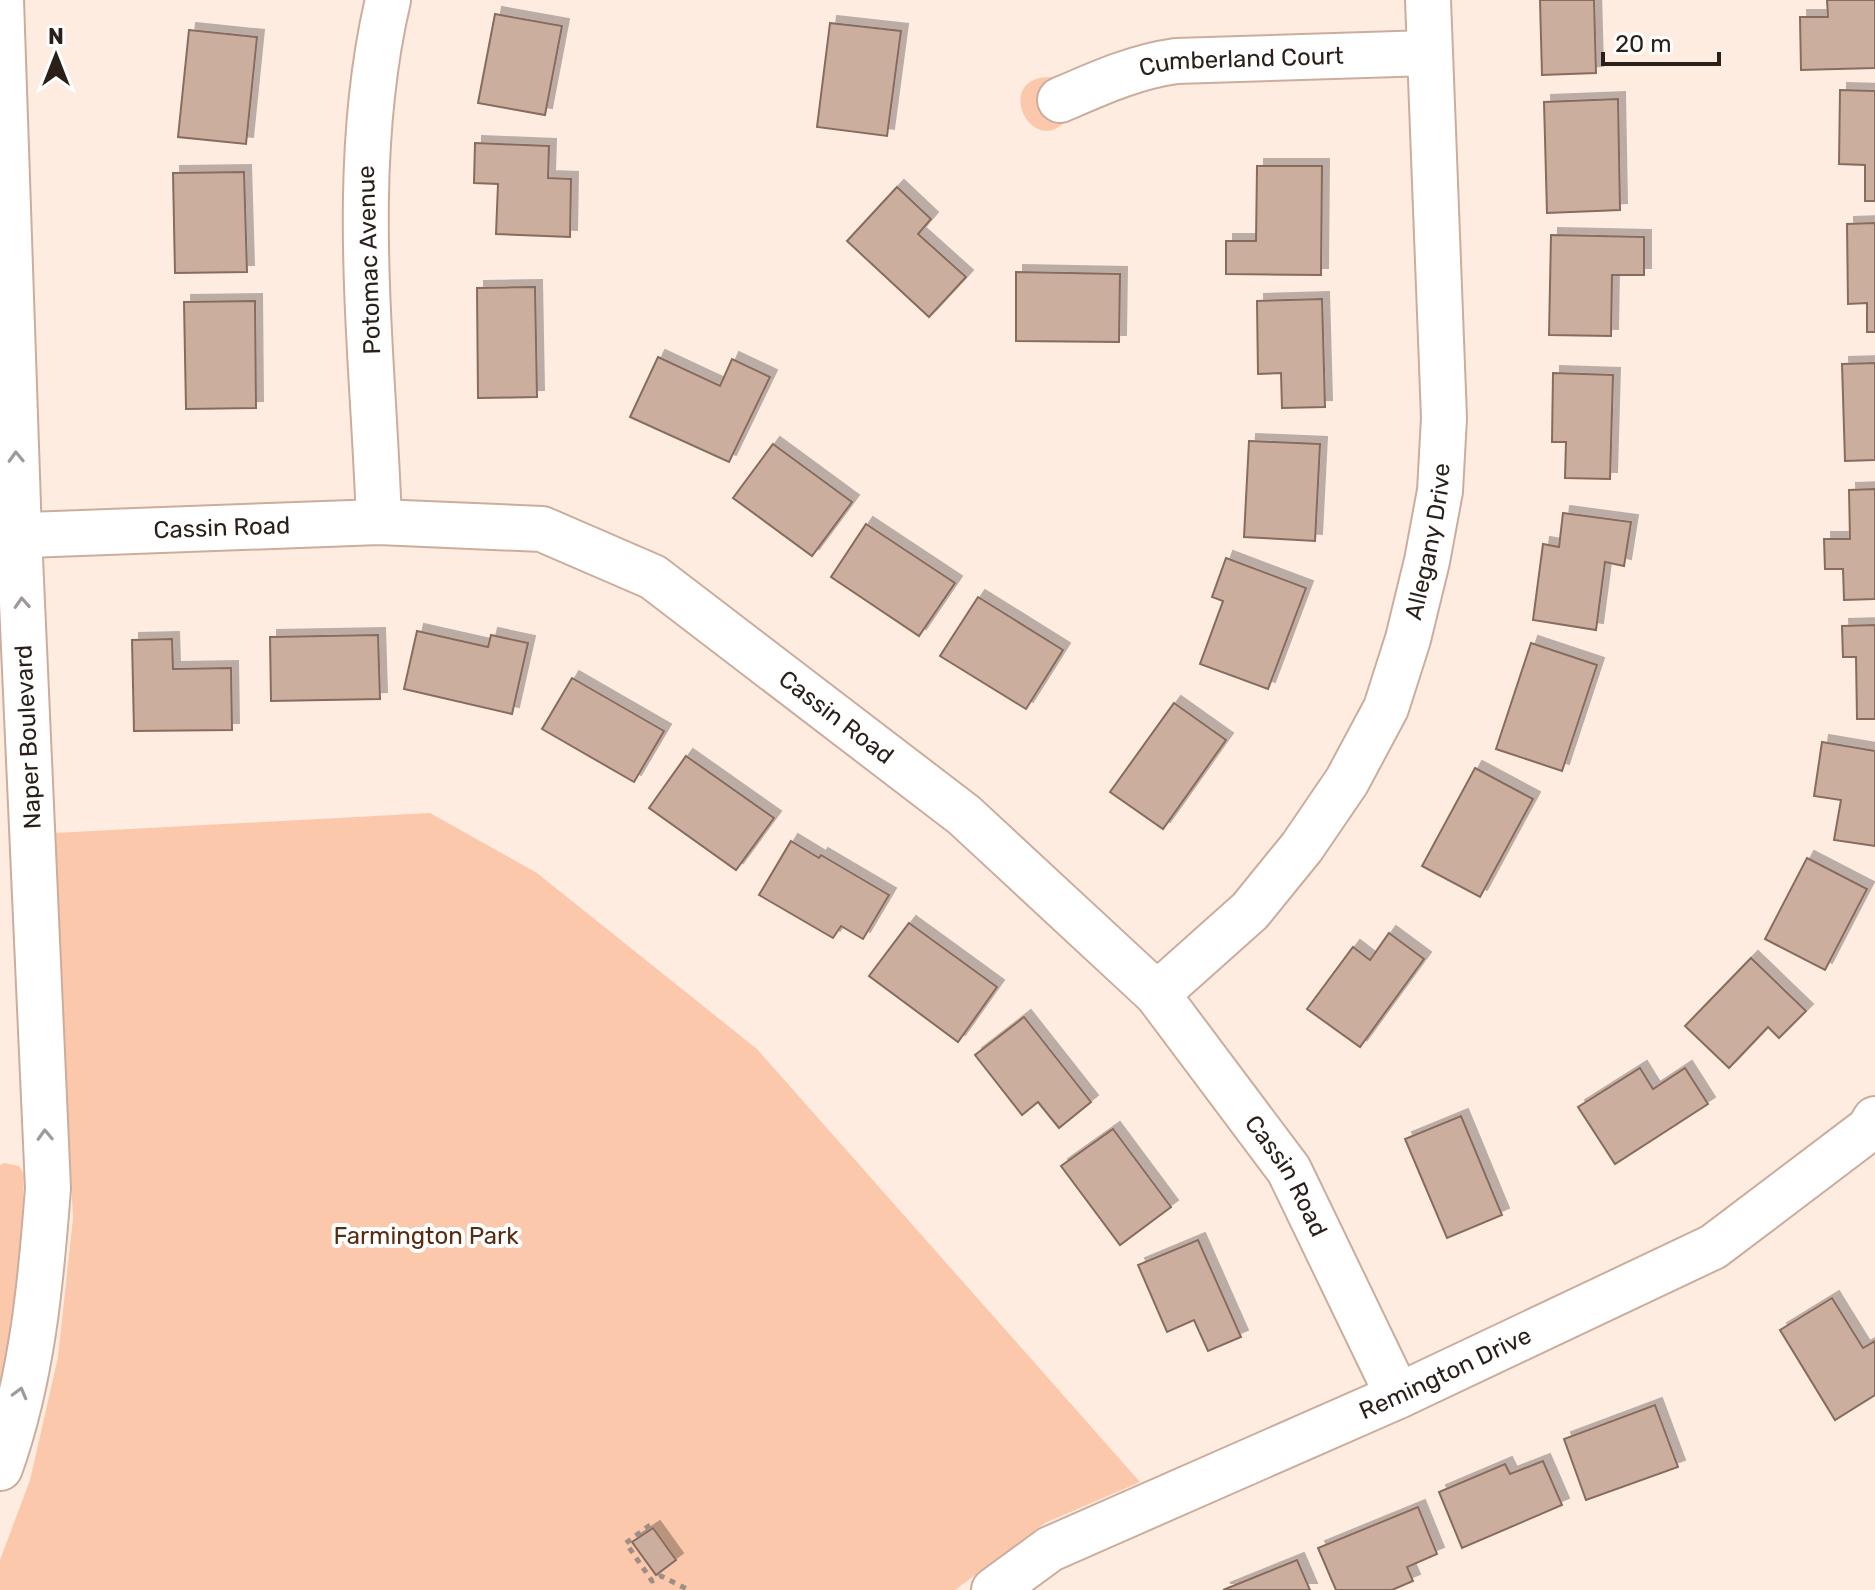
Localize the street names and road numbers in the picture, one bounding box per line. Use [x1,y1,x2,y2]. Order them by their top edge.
street label: Cumberland Court [1136,42,1344,82]
street label: Potomac Avenue [352,165,386,355]
street label: Allegany Drive [1399,462,1456,623]
street label: Cassin Road [153,511,291,544]
street label: Naper Boulevard [9,644,47,830]
street label: Cassin Road [773,664,899,770]
street label: Cassin Road [1239,1110,1333,1241]
street label: Remington Drive [1355,1321,1536,1425]

